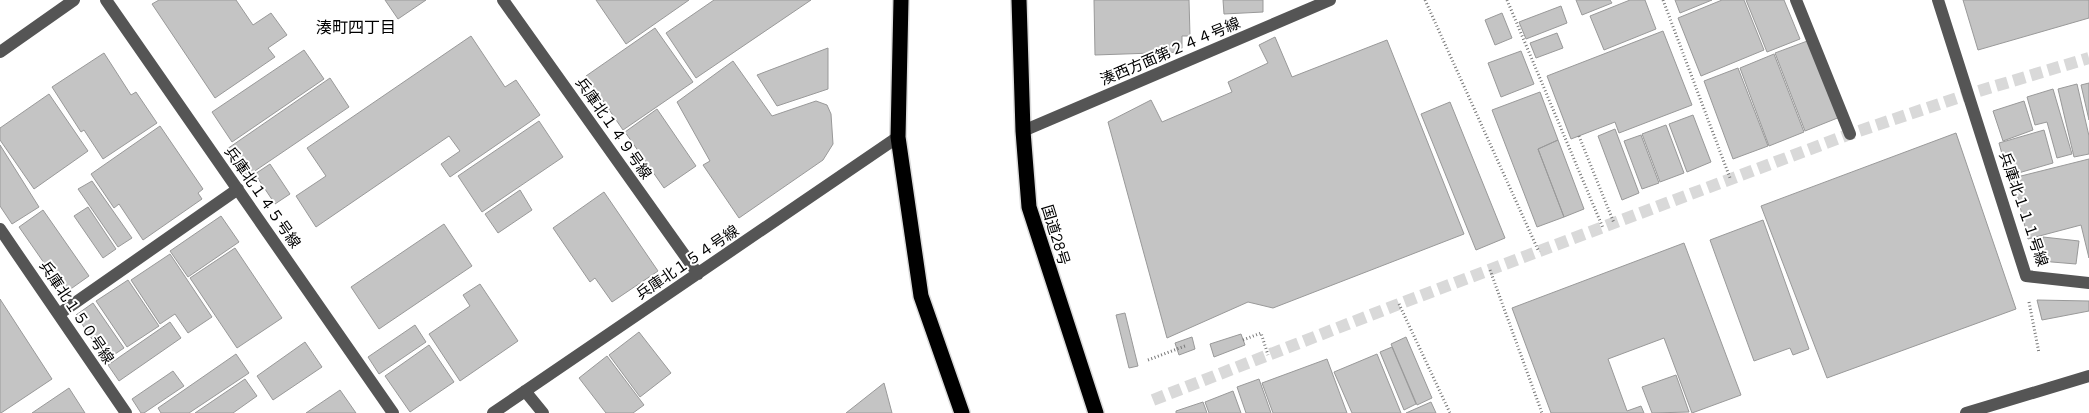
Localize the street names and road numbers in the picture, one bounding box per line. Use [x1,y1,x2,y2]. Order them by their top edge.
street label: 湊西方面第２４４号線 [1097,12,1243,90]
street label: 兵庫北１４９号線 [571,73,657,183]
street label: 兵庫北１４５号線 [220,142,306,252]
street label: 兵庫北１１１号線 [1995,149,2053,269]
street label: 国道28号 [1037,202,1075,268]
street label: 兵庫北１５４号線 [631,220,743,304]
street label: 兵庫北１５０号線 [35,256,119,368]

